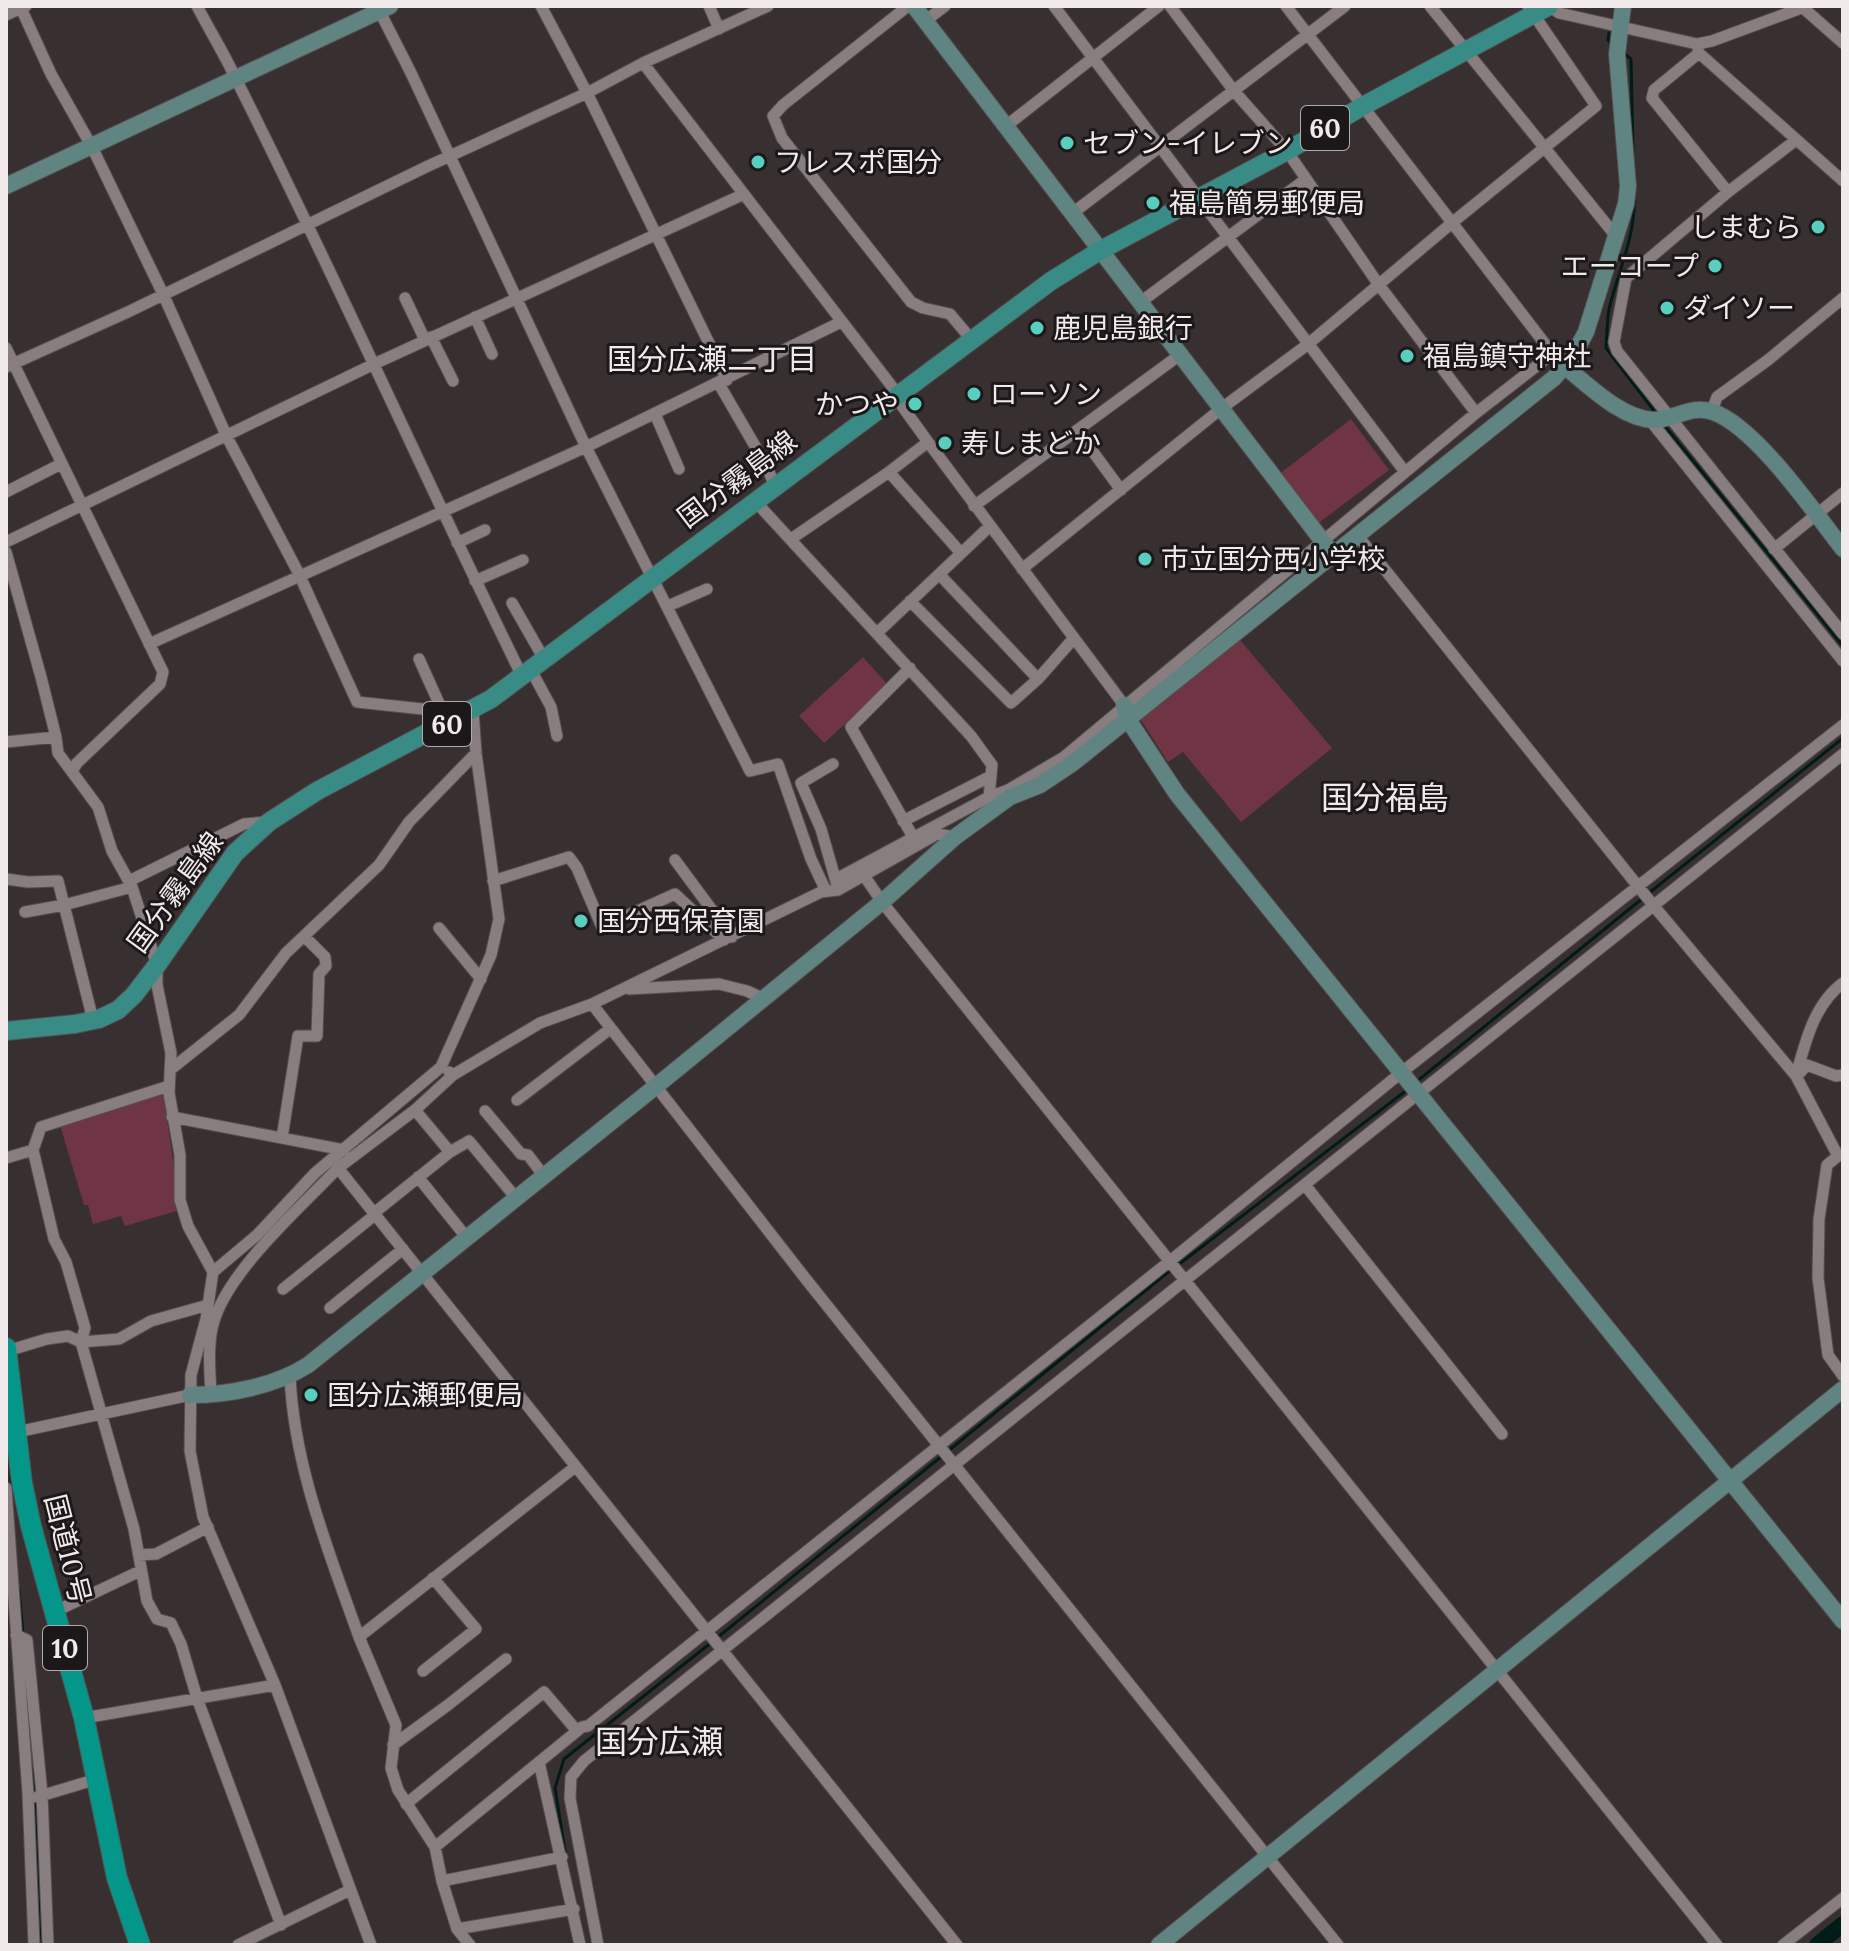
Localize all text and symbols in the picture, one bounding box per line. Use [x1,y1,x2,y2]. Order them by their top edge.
road number: 60 [1301,106,1349,150]
place label: セブン-イレブン [1083,125,1293,161]
marker: セブン-イレブン [1058,134,1076,152]
place label: フレスポ国分 [774,144,942,180]
marker: フレスポ国分 [749,153,767,171]
place label: 福島簡易郵便局 [1169,185,1365,221]
marker: 福島簡易郵便局 [1144,194,1162,212]
place label: しまむら [1690,209,1802,245]
marker: しまむら [1809,218,1827,236]
place label: エーコープ [1561,248,1699,284]
marker: エーコープ [1706,257,1724,275]
place label: ダイソー [1683,290,1795,326]
marker: ダイソー [1658,299,1676,317]
place label: 鹿児島銀行 [1053,310,1193,346]
marker: 鹿児島銀行 [1028,319,1046,337]
place label: 福島鎮守神社 [1423,338,1591,374]
district label: 国分広瀬二丁目 [607,340,817,378]
marker: 福島鎮守神社 [1398,347,1416,365]
place label: ローソン [990,376,1102,412]
marker: ローソン [965,385,983,403]
place label: かつや [815,386,899,422]
marker: かつや [906,395,924,413]
street label: 国分霧島線 [670,422,804,536]
place label: 寿しまどか [961,425,1101,461]
marker: 寿しまどか [936,434,954,452]
place label: 市立国分西小学校 [1161,541,1385,577]
marker: 市立国分西小学校 [1136,550,1154,568]
road number: 60 [423,702,471,746]
district label: 国分福島 [1321,777,1449,818]
street label: 国分霧島線 [119,825,231,959]
place label: 国分西保育園 [597,903,765,939]
marker: 国分西保育園 [572,912,590,930]
place label: 国分広瀬郵便局 [327,1377,523,1413]
marker: 国分広瀬郵便局 [302,1386,320,1404]
street label: 国道10号 [37,1491,99,1607]
road number: 10 [43,1626,87,1670]
district label: 国分広瀬 [595,1721,723,1762]

